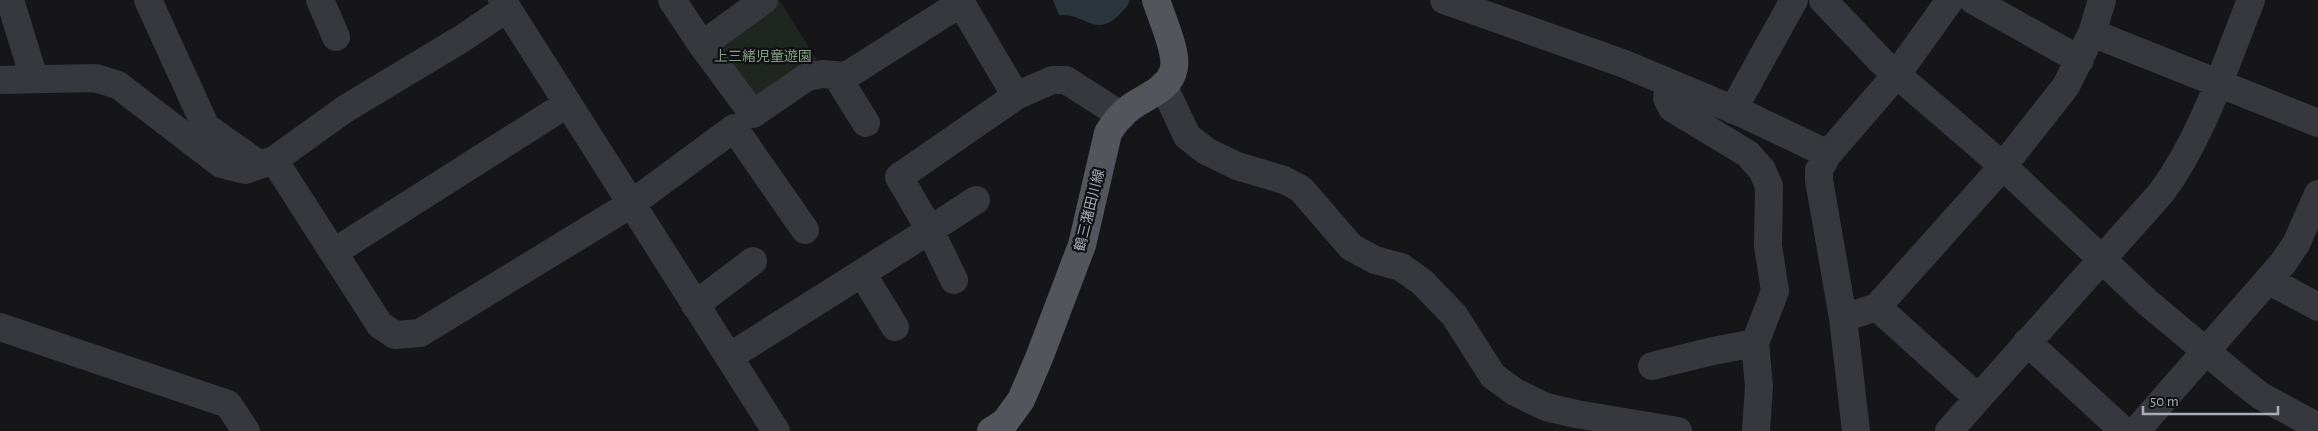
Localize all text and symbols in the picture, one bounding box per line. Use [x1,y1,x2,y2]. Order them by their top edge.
park label: 上三緒児童遊園 [714,48,812,64]
street label: 鶴三潴田川線 [1072,168,1107,253]
scale bar [2143,384,2278,416]
text: 50 m [2150,394,2179,409]

